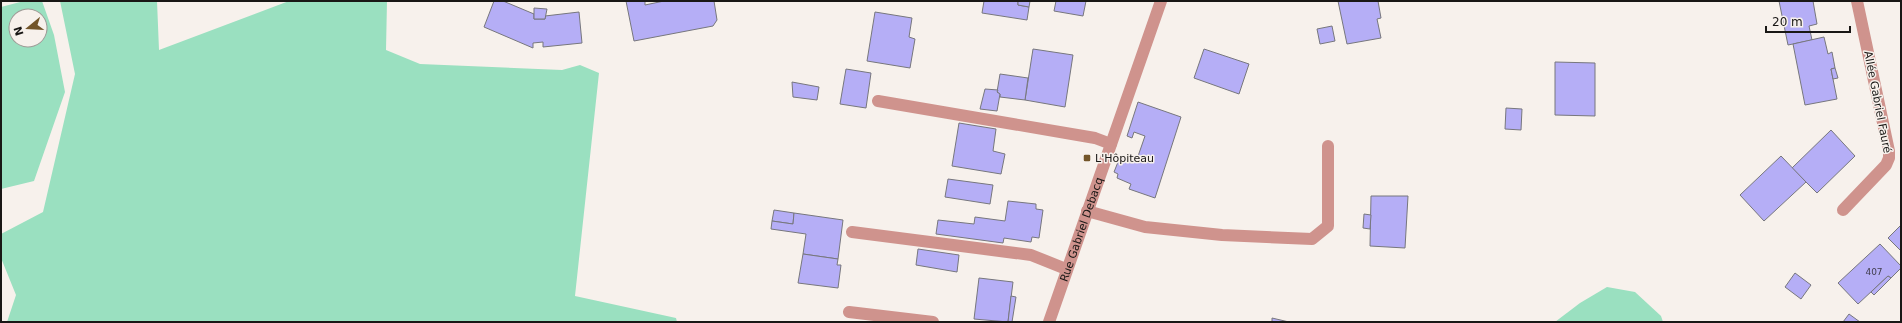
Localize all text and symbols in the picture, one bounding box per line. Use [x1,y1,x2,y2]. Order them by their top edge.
north arrow [8,8,48,48]
scale bar [1766,8,1850,34]
text: 20 m [1772,15,1803,29]
text: N [11,25,27,37]
street label: Allée Gabriel Fauré [1861,50,1894,155]
place label: L'Hôpiteau [1095,152,1154,165]
marker: L'Hôpiteau [1082,153,1092,163]
street label: Rue Gabriel Debacq [1058,176,1106,284]
house number: 407 [1865,267,1883,277]

